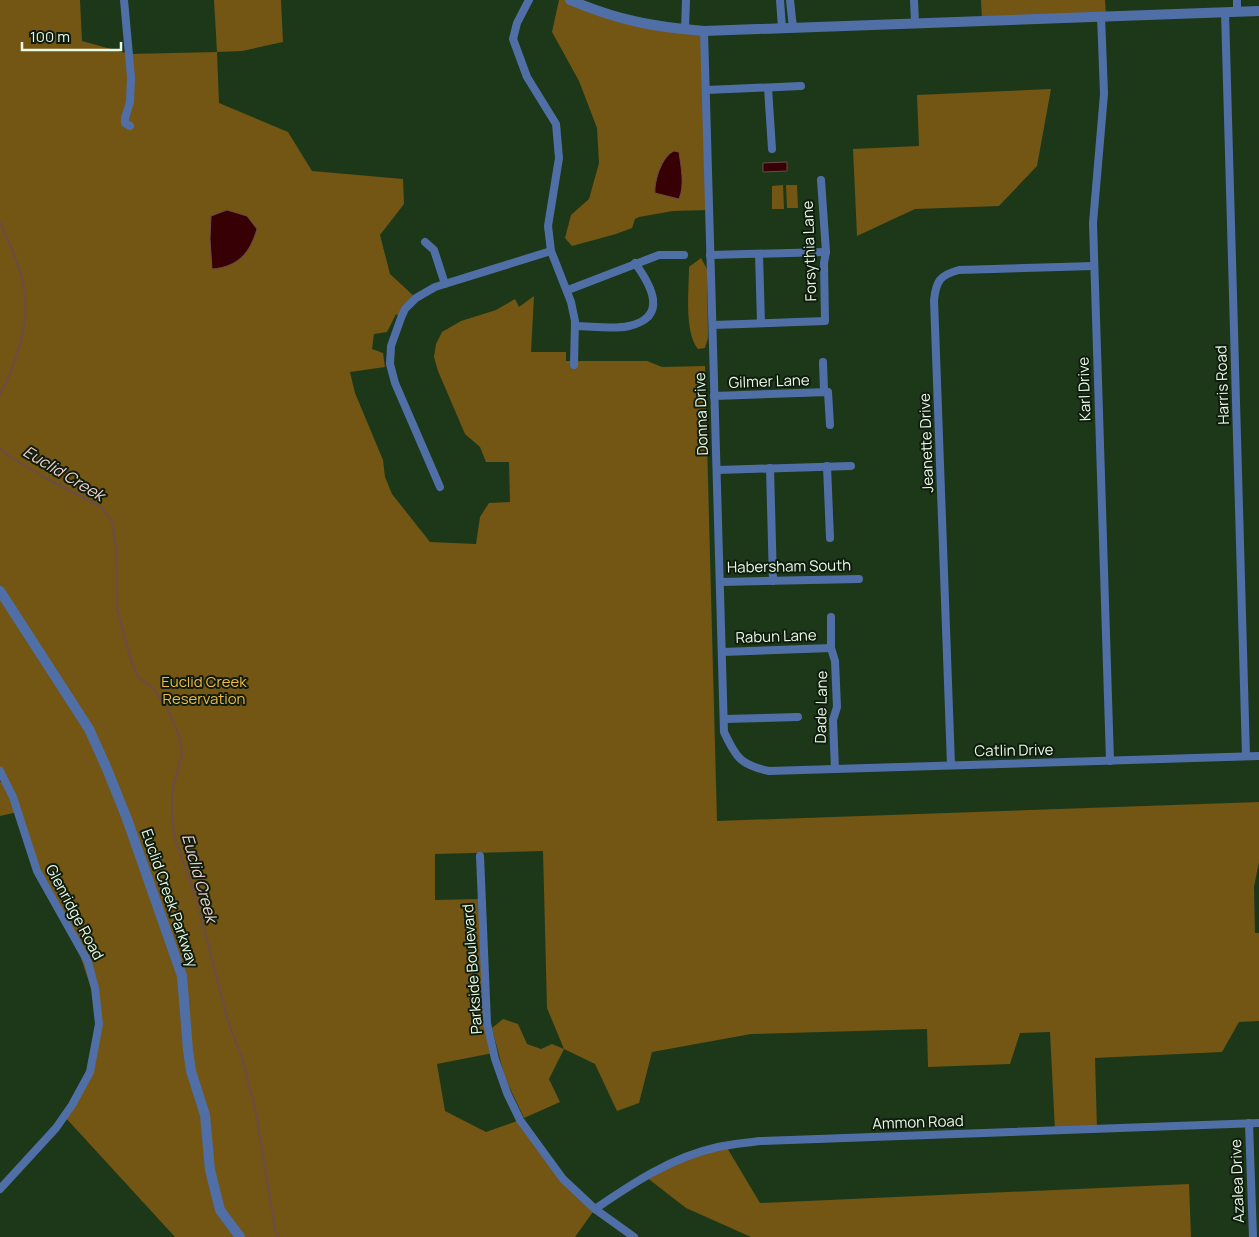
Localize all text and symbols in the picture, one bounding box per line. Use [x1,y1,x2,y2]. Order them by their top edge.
scale bar [22,20,121,52]
text: 100 m [30,26,70,47]
street label: Forsythia Lane [797,200,821,302]
street label: Harris Road [1210,345,1234,425]
street label: Karl Drive [1072,356,1096,421]
street label: Gilmer Lane [728,369,810,393]
street label: Donna Drive [689,372,713,456]
street label: Jeanette Drive [914,393,938,493]
water label: Euclid Creek [19,440,110,507]
street label: Habersham South [727,554,851,578]
street label: Rabun Lane [735,624,817,648]
street label: Dade Lane [810,670,832,744]
park label: Euclid Creek Reservation [161,671,247,709]
street label: Catlin Drive [974,739,1054,761]
street label: Euclid Creek Parkway [136,826,204,970]
water label: Euclid Creek [177,831,224,927]
street label: Glenridge Road [41,860,109,964]
street label: Parkside Boulevard [457,903,487,1035]
street label: Ammon Road [872,1110,964,1134]
street label: Azalea Drive [1225,1139,1249,1223]

